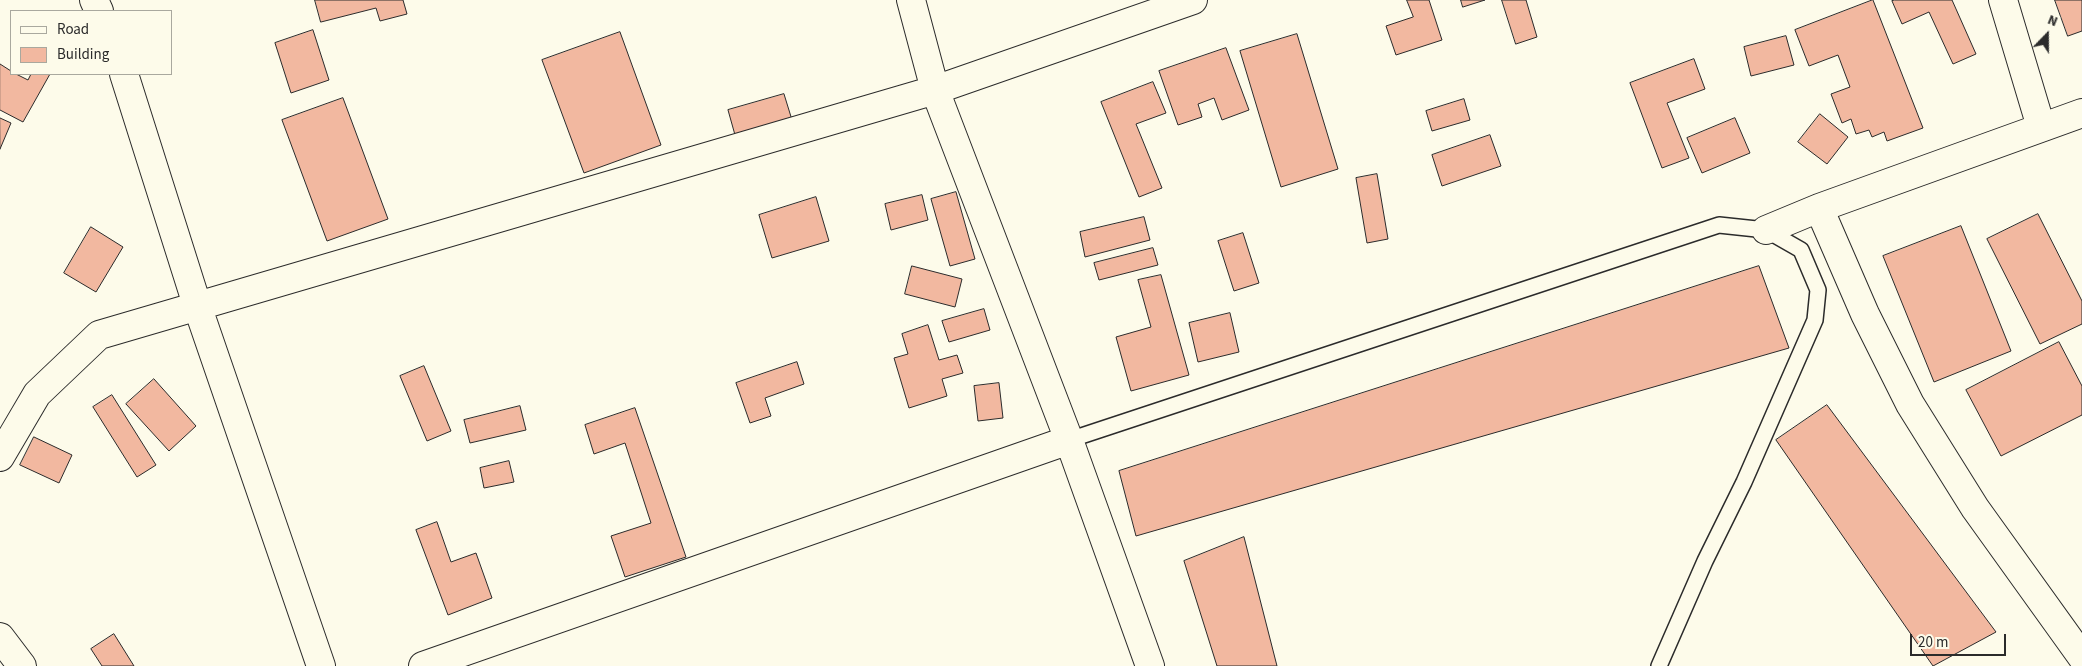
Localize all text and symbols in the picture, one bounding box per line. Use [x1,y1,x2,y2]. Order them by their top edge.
legend [10,10,172,75]
north arrow [2022,10,2072,60]
text: N [2045,10,2061,32]
text: Road [57,19,89,40]
text: Building [57,44,109,65]
scale bar [1912,624,2008,656]
text: 20 m [1918,632,1948,653]

